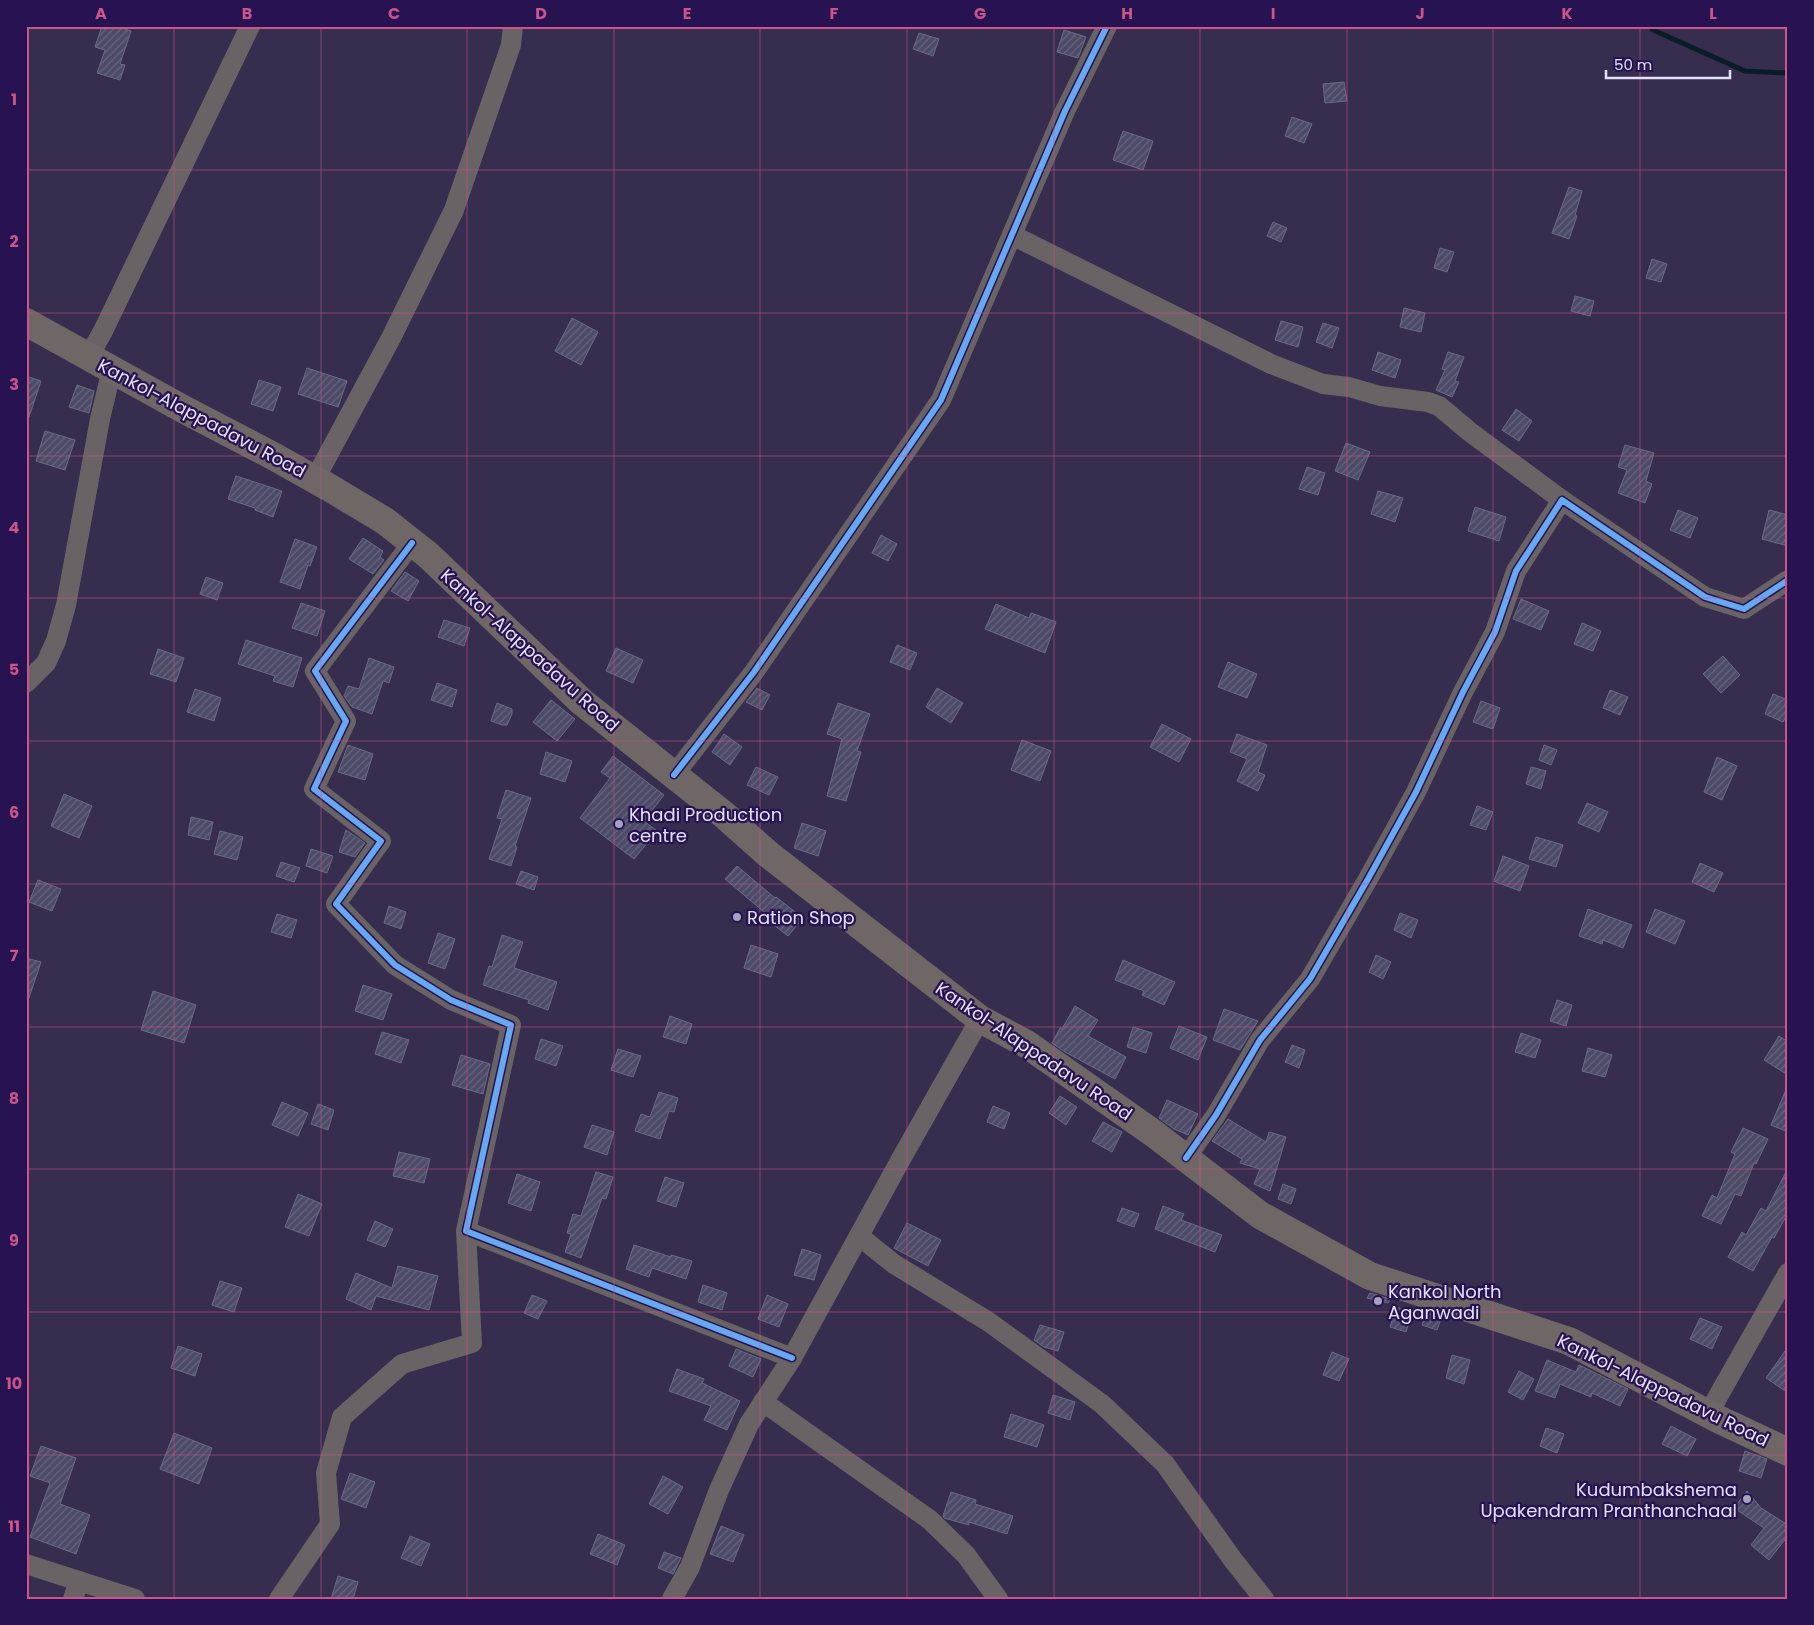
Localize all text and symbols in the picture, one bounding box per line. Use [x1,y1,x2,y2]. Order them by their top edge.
text: A [95,2,107,25]
text: B [242,2,252,25]
text: C [388,2,400,25]
text: D [535,2,547,25]
text: E [683,2,691,25]
text: F [830,2,839,25]
text: G [974,2,986,25]
text: H [1121,2,1133,25]
text: I [1271,2,1275,25]
text: J [1415,2,1425,25]
text: K [1561,2,1573,25]
text: L [1709,2,1717,25]
scale bar [1606,48,1730,80]
text: 50 m [1614,54,1652,75]
text: 1 [11,88,17,111]
text: 2 [9,230,19,253]
street label: Kankol-Alappadavu Road [94,352,310,484]
text: 3 [9,373,19,396]
text: 4 [9,516,20,539]
street label: Kankol-Alappadavu Road [435,563,625,737]
text: 5 [9,658,19,681]
text: 6 [9,801,19,824]
place label: Khadi Production centre [629,802,782,848]
marker: Khadi Production centre [613,818,625,830]
place label: Ration Shop [747,905,855,930]
marker: Ration Shop [731,911,743,923]
text: 7 [10,944,19,967]
street label: Kankol-Alappadavu Road [931,976,1137,1126]
text: 8 [9,1087,19,1110]
text: 9 [9,1229,19,1252]
place label: Kankol North Aganwadi [1388,1279,1501,1325]
marker: Kankol North Aganwadi [1372,1295,1384,1307]
street label: Kankol-Alappadavu Road [1553,1328,1773,1452]
text: 10 [6,1372,22,1395]
place label: Kudumbakshema Upakendram Pranthanchaal [1480,1477,1737,1523]
marker: Kudumbakshema Upakendram Pranthanchaal [1741,1493,1753,1505]
text: 11 [8,1515,20,1538]

